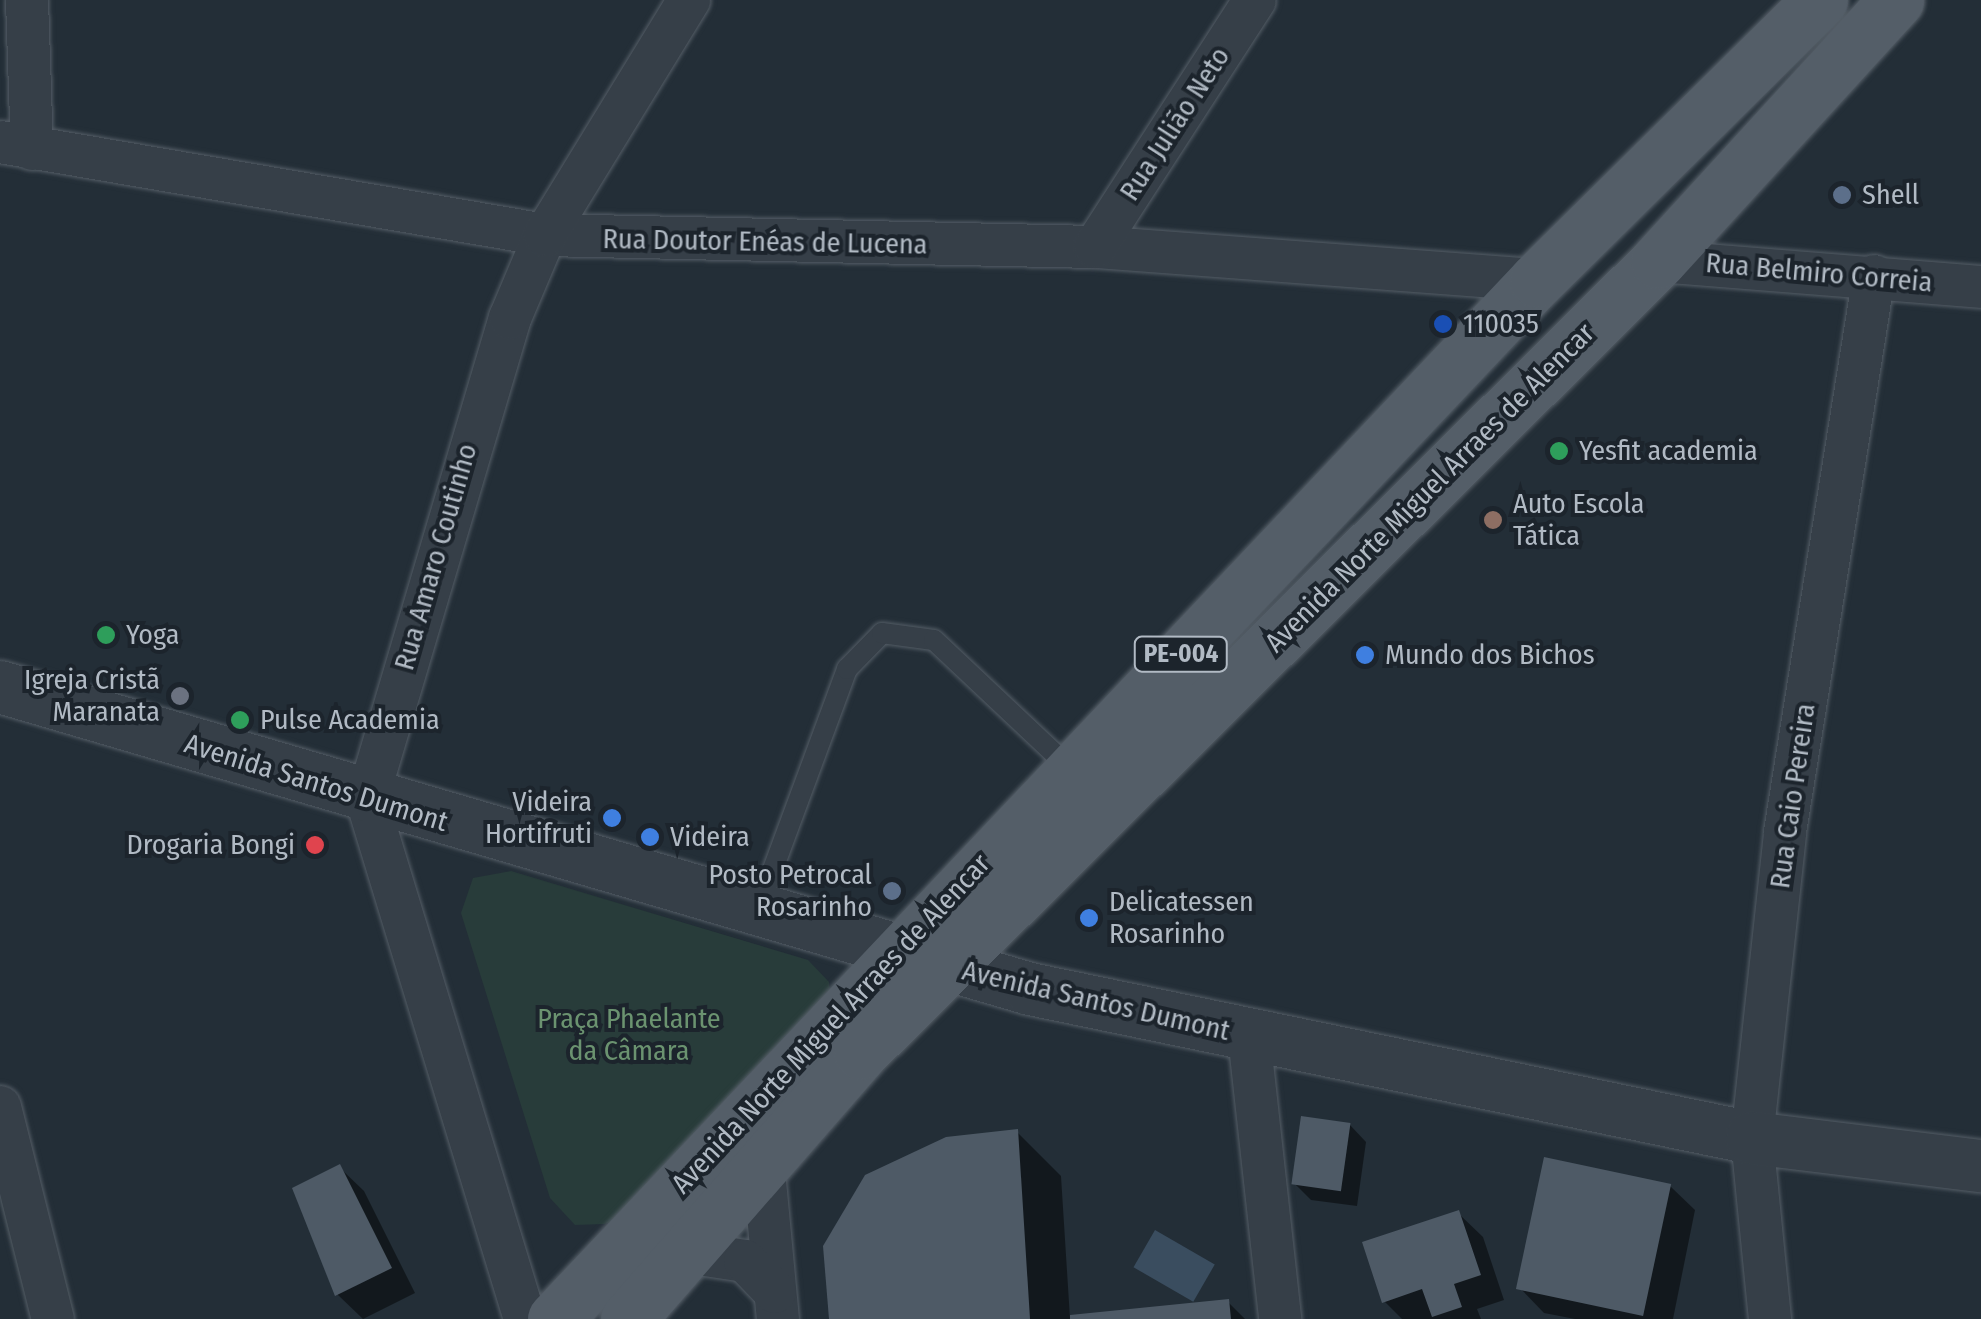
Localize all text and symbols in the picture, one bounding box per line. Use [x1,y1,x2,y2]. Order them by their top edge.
street label: Rua Julião Neto [1113,41,1237,207]
place label: Shell [1862,178,1919,212]
marker: Shell [1831,184,1853,206]
street label: Rua Doutor Enéas de Lucena [602,222,928,262]
street label: Rua Belmiro Correia [1704,246,1934,300]
place label: 110035 [1463,307,1539,341]
marker: 110035 [1432,313,1454,335]
street label: Avenida Norte Miguel Arraes de Alencar [1258,316,1602,660]
place label: Yesfit academia [1579,434,1758,468]
street label: Rua Amaro Coutinho [388,440,484,674]
marker: Yesfit academia [1548,440,1570,462]
place label: Auto Escola Tática [1513,487,1645,553]
marker: Auto Escola Tática [1482,509,1504,531]
place label: Yoga [126,618,179,652]
marker: Yoga [95,624,117,646]
road number: PE-004 [1134,634,1228,674]
place label: Mundo dos Bichos [1385,638,1595,672]
marker: Mundo dos Bichos [1354,644,1376,666]
place label: Igreja Cristã Maranata [24,663,160,729]
marker: Igreja Cristã Maranata [169,685,191,707]
street label: Rua Caio Pereira [1763,701,1823,891]
place label: Pulse Academia [260,703,440,737]
marker: Pulse Academia [229,709,251,731]
street label: Avenida Santos Dumont [180,727,452,839]
place label: Videira Hortifruti [485,785,592,851]
marker: Videira Hortifruti [601,807,623,829]
place label: Videira [670,820,750,854]
marker: Videira [639,826,661,848]
place label: Drogaria Bongi [127,828,295,862]
marker: Drogaria Bongi [304,834,326,856]
street label: Avenida Norte Miguel Arraes de Alencar [665,847,997,1201]
place label: Posto Petrocal Rosarinho [708,858,872,924]
marker: Posto Petrocal Rosarinho [881,880,903,902]
place label: Delicatessen Rosarinho [1109,885,1254,951]
marker: Delicatessen Rosarinho [1078,907,1100,929]
street label: Avenida Santos Dumont [959,954,1233,1048]
park label: Praça Phaelante da Câmara [537,1002,721,1068]

